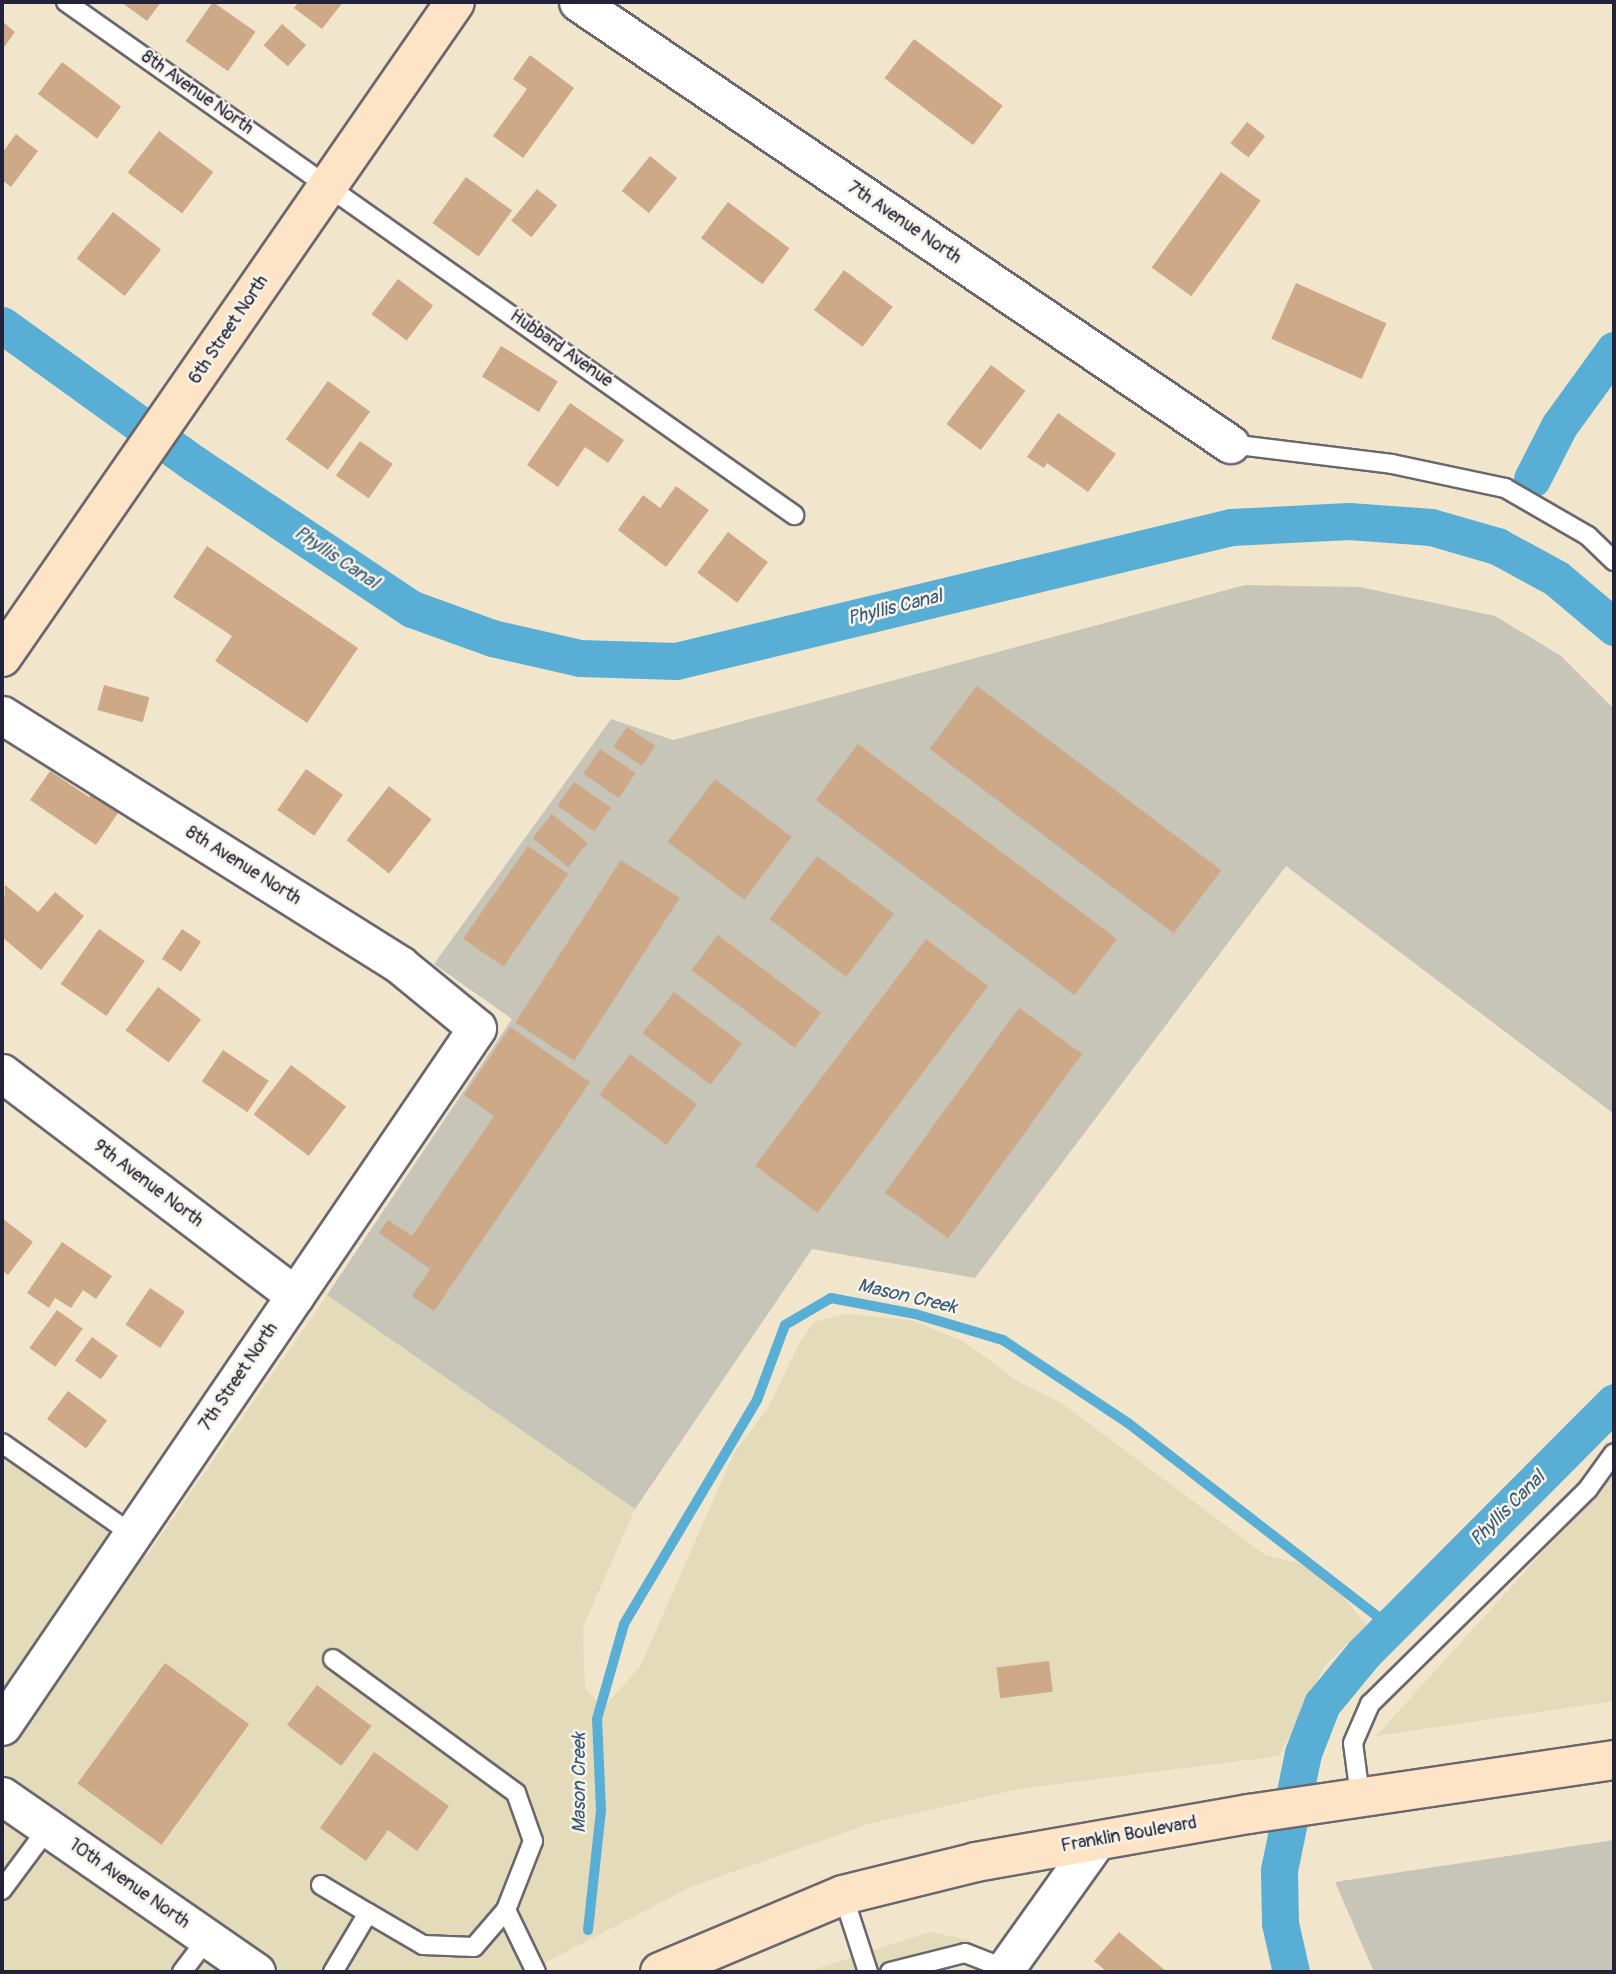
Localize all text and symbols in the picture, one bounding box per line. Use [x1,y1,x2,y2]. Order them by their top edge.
street label: 8th Avenue North [137,46,257,140]
street label: 7th Avenue North [843,177,965,269]
street label: 6th Street North [185,271,273,389]
street label: Hubbard Avenue [505,306,617,392]
water label: Phyllis Canal [290,522,382,594]
water label: Phyllis Canal [845,585,945,631]
street label: 8th Avenue North [181,822,305,910]
street label: 9th Avenue North [89,1136,207,1232]
water label: Mason Creek [855,1275,959,1319]
street label: 7th Street North [195,1319,283,1435]
water label: Phyllis Canal [1466,1467,1550,1551]
water label: Mason Creek [569,1733,591,1833]
street label: Franklin Boulevard [1059,1812,1199,1858]
street label: 10th Avenue North [65,1834,193,1934]

